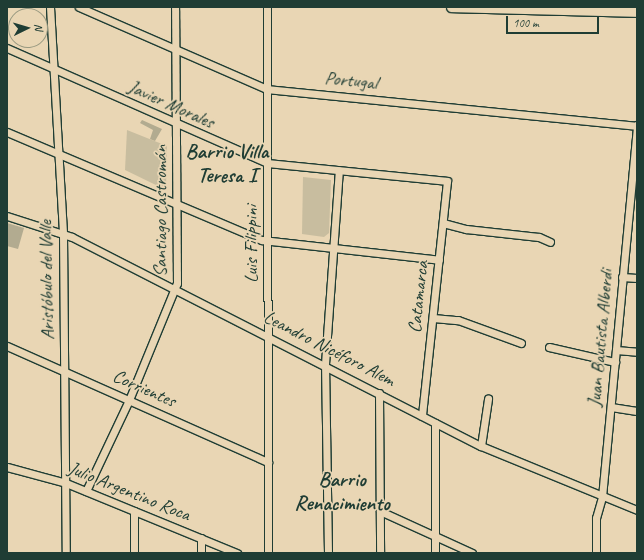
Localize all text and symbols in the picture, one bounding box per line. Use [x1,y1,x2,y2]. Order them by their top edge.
north arrow [8,8,48,48]
scale bar [508,8,601,34]
text: 100 m [513,15,539,31]
text: N [32,23,46,31]
street label: Portugal [324,67,378,95]
street label: Javier Morales [124,76,218,134]
district label: Barrio Villa Teresa I [186,138,268,188]
street label: Santiago Castromán [150,145,172,277]
street label: Luis Filippini [241,205,263,283]
street label: Aristóbulo del Valle [35,220,59,340]
street label: Catamarca [404,260,434,334]
street label: Juan Bautista Alberdi [584,268,618,408]
street label: Leandro Nicéforo Alem [259,306,399,392]
street label: Corrientes [109,365,179,413]
street label: Julio Argentino Roca [65,457,193,527]
district label: Barrio Renacimiento [294,466,390,516]

